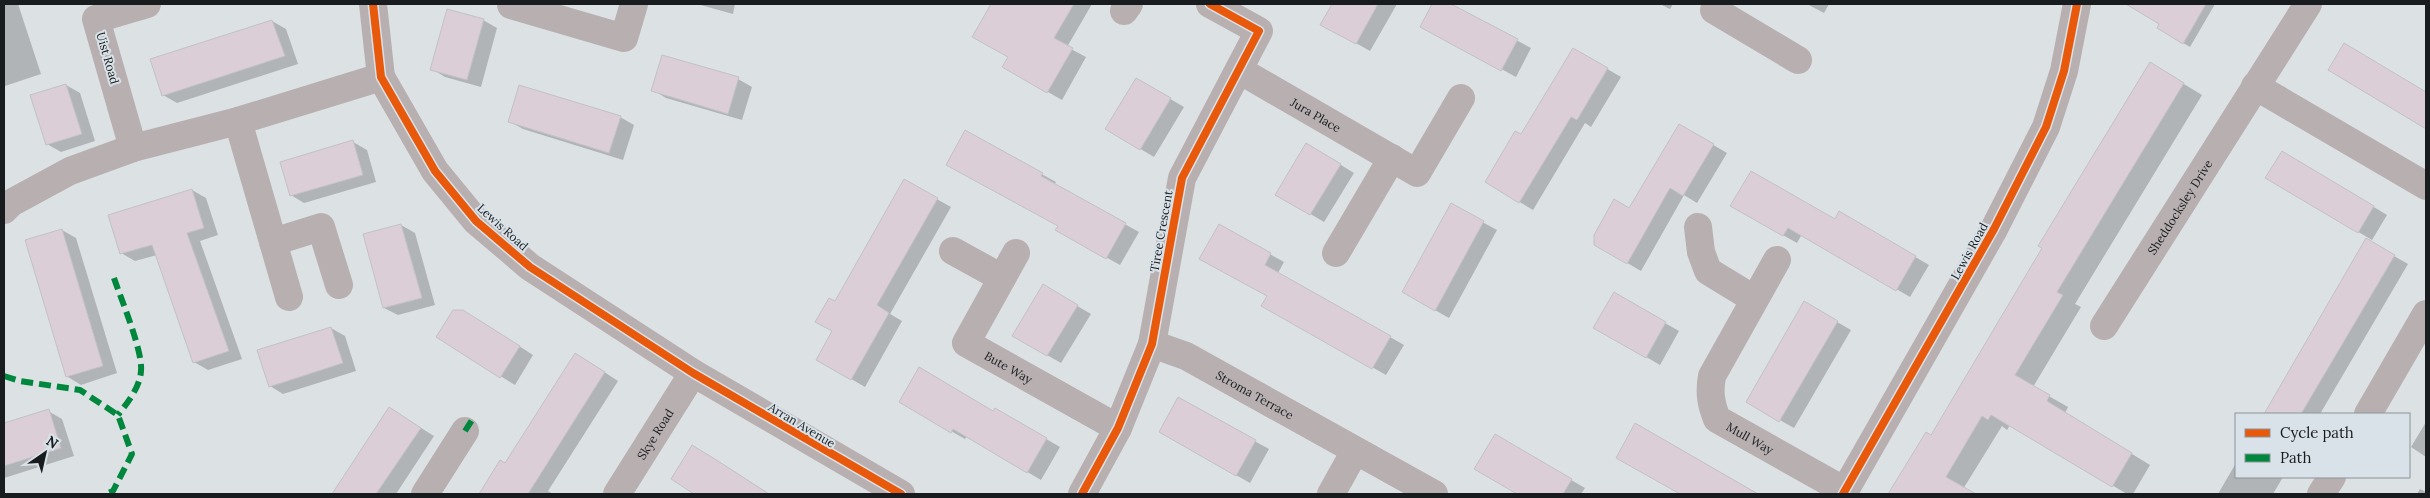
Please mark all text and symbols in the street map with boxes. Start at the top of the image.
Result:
street label: Uist Road [93,30,123,86]
street label: Jura Place [1287,94,1344,135]
street label: Sheddocksley Drive [2144,156,2215,257]
street label: Tiree Crescent [1146,189,1176,273]
street label: Lewis Road [475,200,531,254]
street label: Lewis Road [1947,220,1991,282]
street label: Bute Way [982,348,1036,387]
street label: Stroma Terrace [1213,367,1297,422]
street label: Arran Avenue [765,399,839,451]
street label: Skye Road [633,406,676,462]
legend [2235,413,2410,478]
street label: Mull Way [1724,418,1777,457]
text: Cycle path [2280,423,2354,442]
north arrow [20,428,70,478]
text: N [43,432,62,453]
text: Path [2280,448,2311,467]

